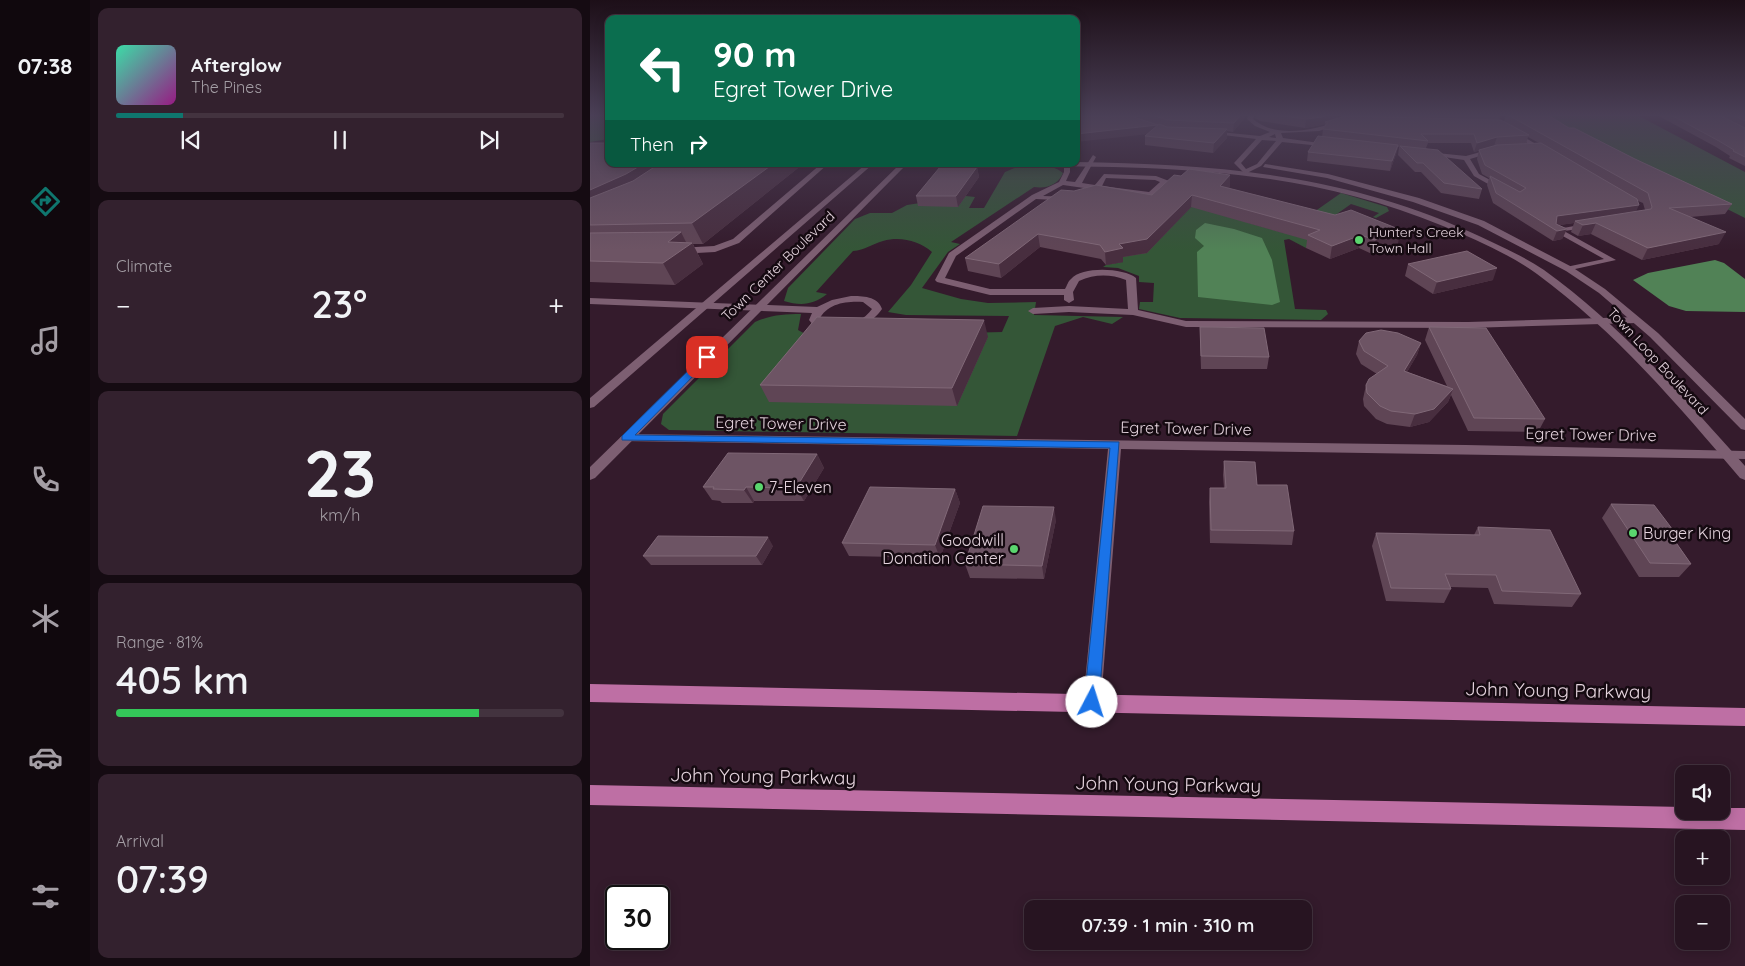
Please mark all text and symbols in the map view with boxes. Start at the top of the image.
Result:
text: 90 m [713,32,796,76]
icon: left [630,35,695,100]
text: 07:38 [18,52,72,80]
text: Afterglow [191,53,282,77]
text: Egret Tower Drive [713,75,893,103]
text: The Pines [191,77,262,97]
icon: previous [177,126,205,154]
icon: pause [326,126,354,154]
icon: next [475,126,503,154]
icon: right [684,130,712,158]
text: Then [630,132,674,156]
icon: directions [28,184,63,219]
street label: Town Center Boulevard [718,207,838,325]
place label: Hunter's Creek Town Hall [1369,223,1464,257]
marker: Hunter's Creek Town Hall [1353,234,1365,246]
text: Climate [116,256,172,276]
text: 23° [311,280,367,328]
text: − [116,288,131,323]
text: + [548,288,564,323]
street label: Town Loop Boulevard [1604,304,1712,418]
icon: music [28,323,63,358]
pin [686,336,728,378]
icon: arrive [693,343,721,371]
street label: Egret Tower Drive [715,412,847,434]
street label: Egret Tower Drive [1120,417,1252,439]
street label: Egret Tower Drive [1525,423,1657,445]
text: 23 [304,432,376,513]
icon: phone [28,462,63,497]
place label: 7-Eleven [769,477,832,497]
marker: 7-Eleven [753,481,765,493]
text: km/h [320,505,360,525]
place label: Burger King [1643,523,1731,543]
marker: Burger King [1627,527,1639,539]
place label: Goodwill Donation Center [882,530,1004,568]
marker: Goodwill Donation Center [1008,543,1020,555]
icon: climate [28,601,63,636]
text: Range · 81% [116,632,203,652]
text: 405 km [116,656,249,704]
position arrow [1065,675,1117,727]
street label: John Young Parkway [1465,676,1651,704]
icon: car [28,740,63,775]
street label: John Young Parkway [670,762,856,790]
map controls [1675,765,1730,950]
button: sound [1675,765,1730,820]
street label: John Young Parkway [1075,770,1261,798]
button: + [1675,830,1730,885]
text: Arrival [116,831,164,851]
text: 07:39 [116,855,209,903]
icon: filters [28,879,63,914]
speed limit sign: 30 [605,885,670,950]
button: − [1675,895,1730,950]
text: 07:39 · 1 min · 310 m [1082,913,1254,937]

